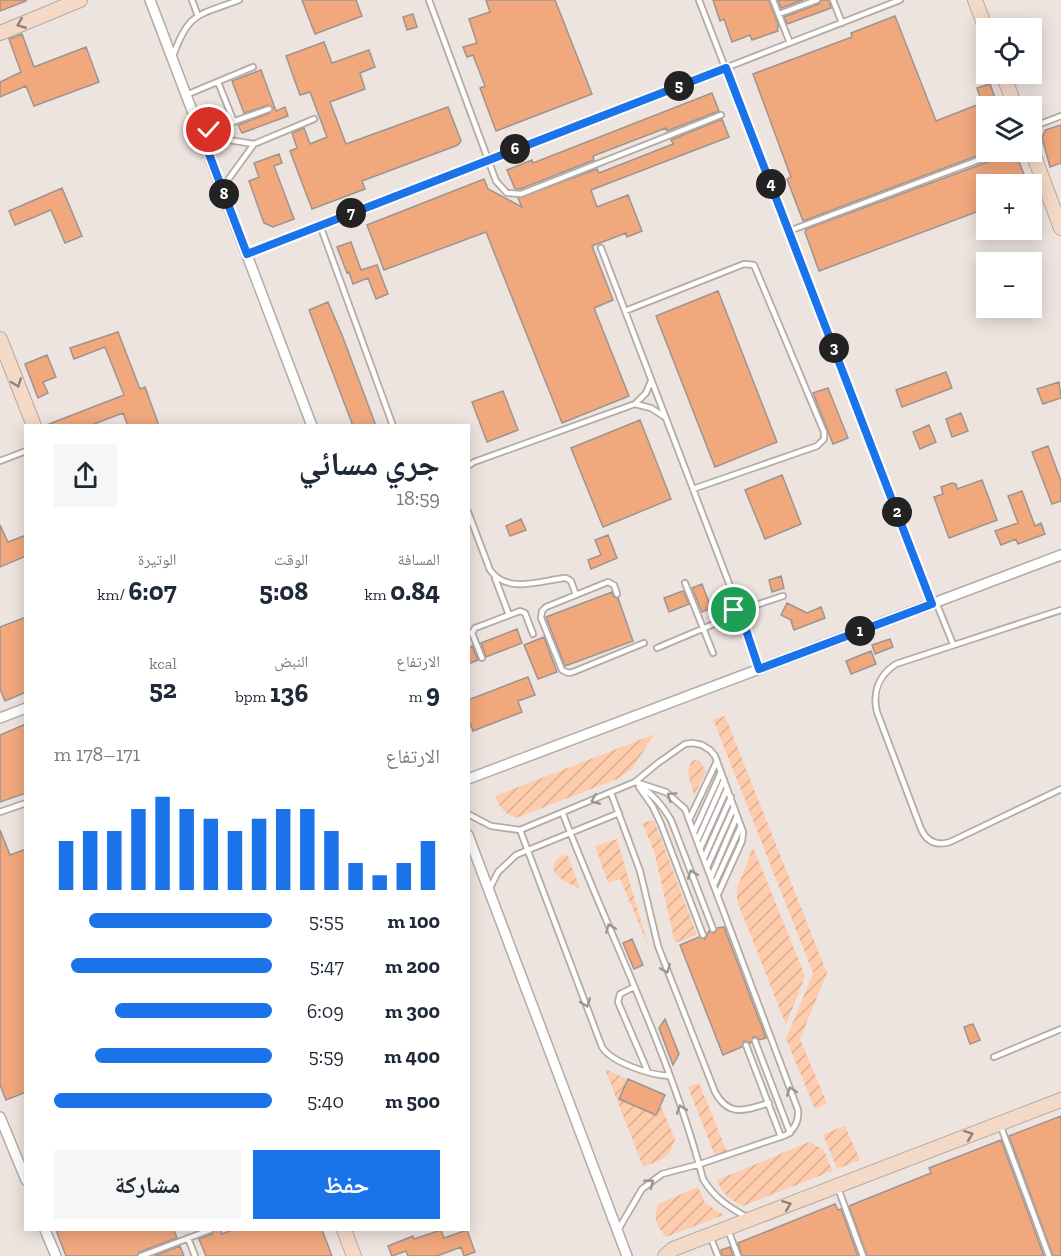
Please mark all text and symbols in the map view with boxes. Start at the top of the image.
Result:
one-way arrow [16,17,27,29]
map controls [976,18,1042,318]
button: locate [976,18,1042,84]
pin: 5 [664,71,694,101]
text: 5 [675,76,683,95]
button: layers [976,96,1042,162]
pin [183,104,234,155]
icon: check [192,113,225,146]
pin: 6 [500,134,530,164]
text: 6 [511,139,519,158]
pin: 4 [756,169,786,199]
text: 4 [766,174,776,193]
button: + [976,174,1042,240]
pin: 8 [209,179,239,209]
text: 8 [220,184,228,203]
pin: 7 [336,198,366,228]
text: 7 [347,203,355,222]
button: − [976,252,1042,318]
pin: 3 [819,333,849,363]
text: 3 [830,338,838,357]
one-way arrow [10,376,22,387]
button: share [54,444,117,507]
text: جري مسائي [298,444,440,483]
text: 18:59 [396,486,440,510]
pin: 2 [882,497,912,527]
text: 2 [893,502,901,521]
text: الوتيرة [138,550,177,569]
text: الوقت [274,550,308,569]
text: المسافة [398,550,440,569]
text: 6:07 [128,575,177,607]
text: 5:08 [259,575,308,607]
text: 0.84 [390,575,440,607]
pin [708,584,759,635]
text: /km [97,585,128,604]
text: km [364,585,390,604]
icon: arrive [717,593,750,626]
pin: 1 [845,616,875,646]
text: 1 [857,621,863,640]
text: النبض [274,652,308,671]
text: الارتفاع [396,652,440,671]
text: kcal [149,654,177,673]
text: 52 [149,673,177,705]
text: 136 [270,677,308,709]
text: 9 [426,677,440,709]
text: bpm [235,687,270,706]
text: m [409,687,426,706]
text: 171–178 m [54,742,140,766]
text: الارتفاع [385,744,440,768]
one-way arrow [666,792,677,803]
one-way arrow [590,793,601,805]
one-way arrow [687,869,699,880]
text: 5:55 [309,909,344,933]
text: 100 m [388,909,440,933]
one-way arrow [605,923,617,934]
text: 5:47 [309,954,344,978]
text: 200 m [385,954,440,978]
one-way arrow [659,962,671,973]
one-way arrow [578,997,591,1007]
text: 6:09 [307,999,344,1023]
text: 300 m [385,999,440,1023]
text: 5:59 [308,1044,344,1068]
text: 400 m [384,1044,440,1068]
one-way arrow [786,1086,798,1097]
text: 5:40 [307,1089,344,1113]
text: 500 m [385,1089,440,1113]
one-way arrow [675,1104,688,1115]
one-way arrow [962,1130,973,1142]
button: مشاركة [54,1150,241,1219]
button: حفظ [253,1150,440,1219]
one-way arrow [643,1180,654,1191]
one-way arrow [780,1200,791,1212]

